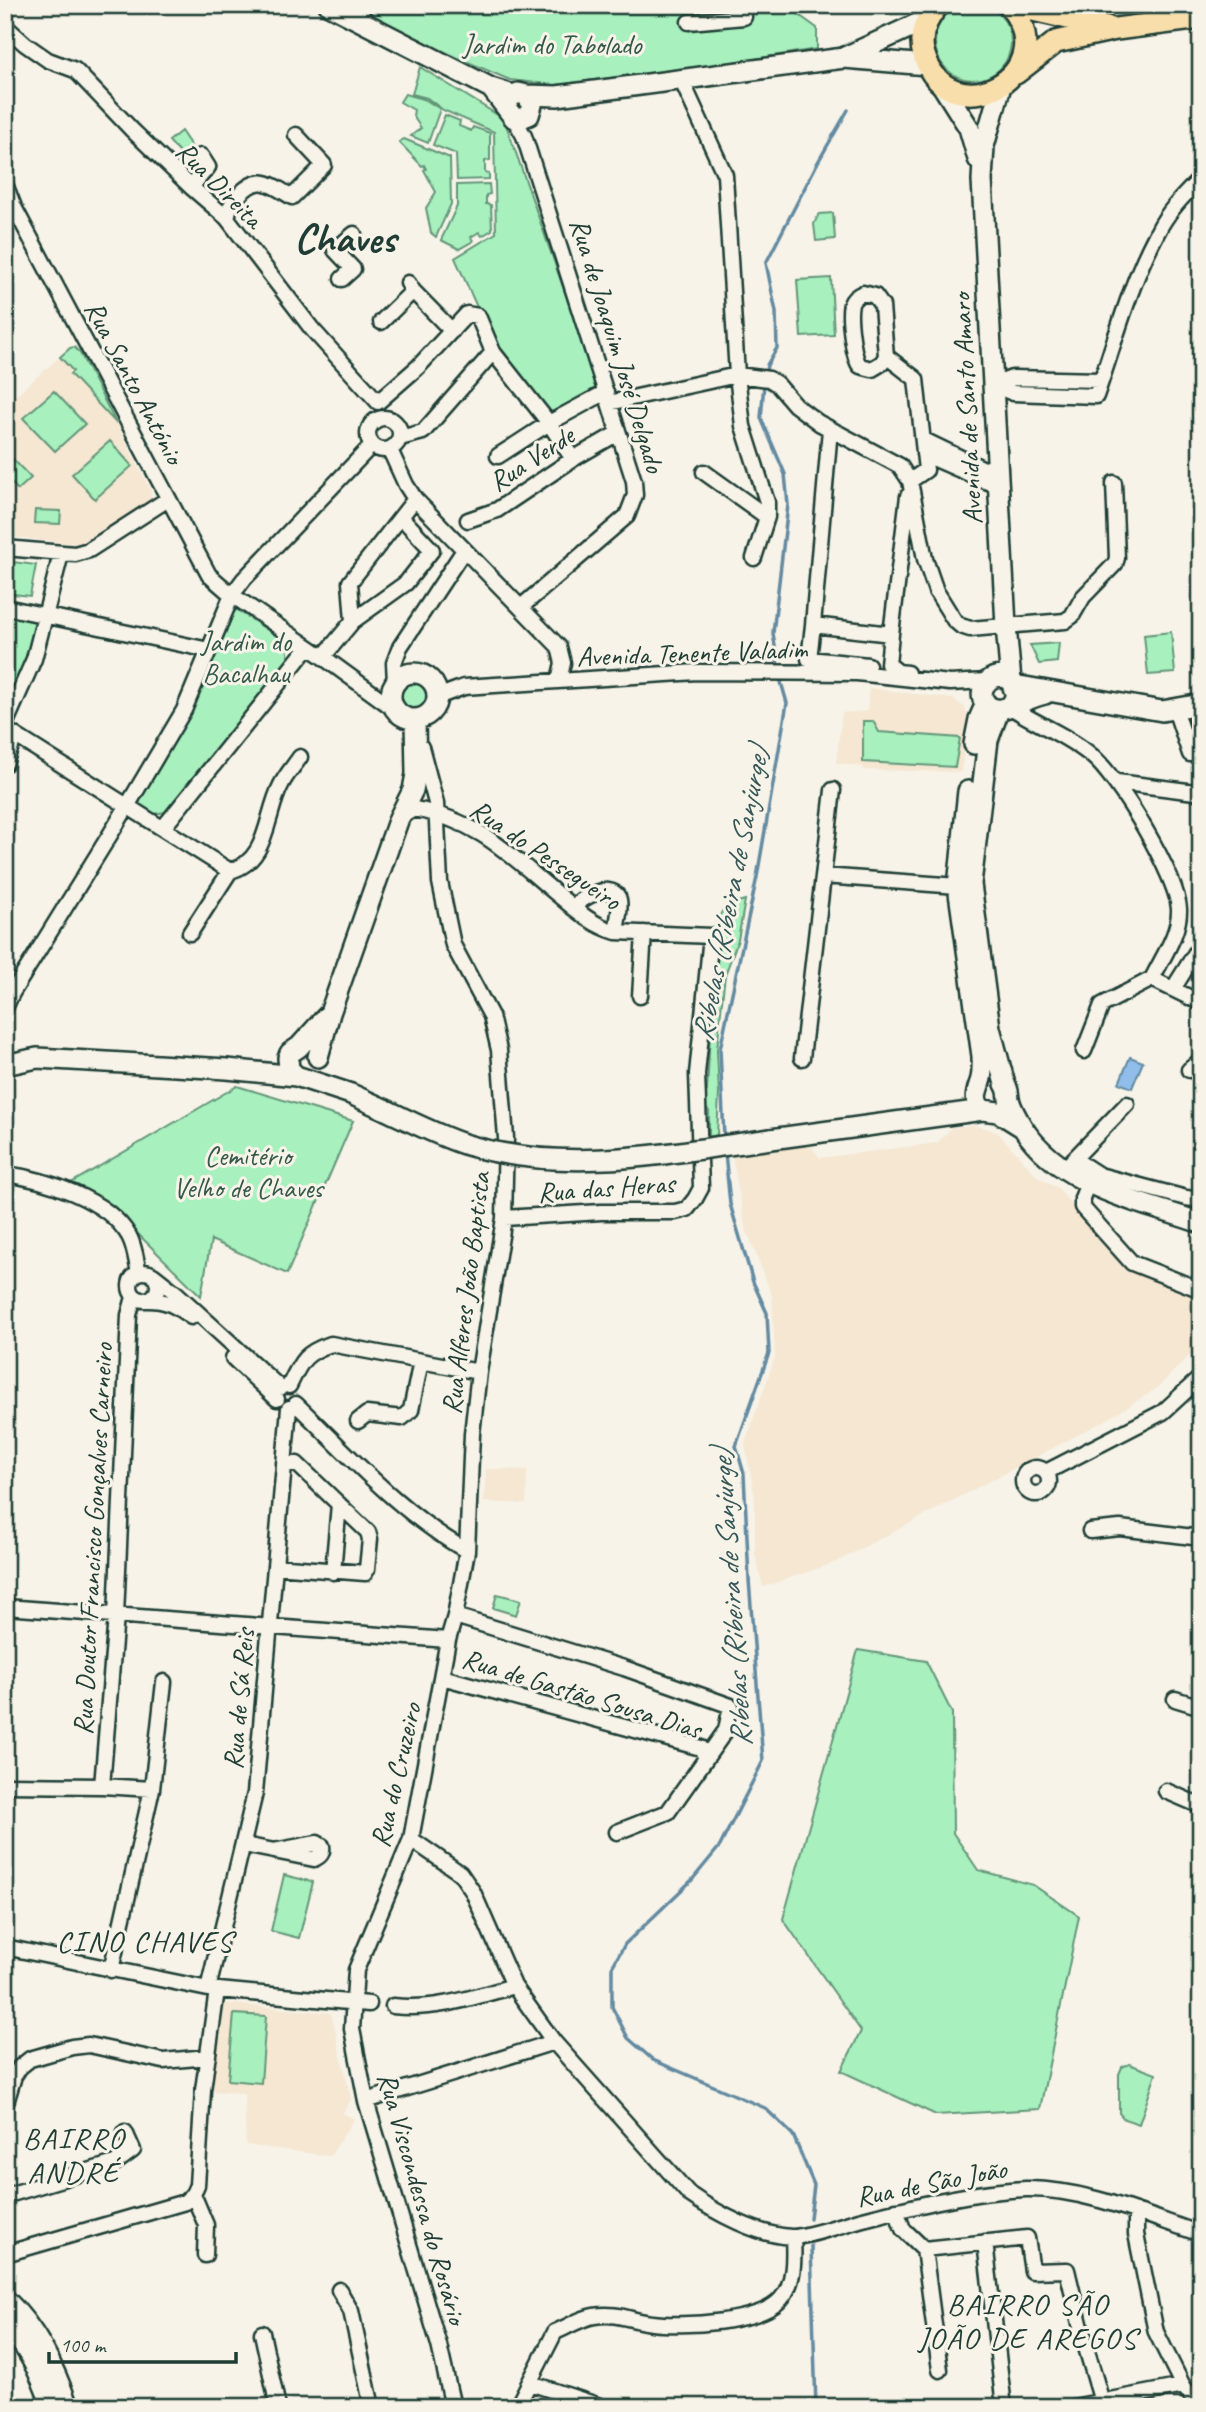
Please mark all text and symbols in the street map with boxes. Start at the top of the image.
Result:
park label: Jardim do Tabolado [461,27,643,62]
street label: Rua Direita [169,133,272,237]
district label: Chaves [294,212,400,265]
street label: Rua de Joaquim José Delgado [562,214,673,478]
street label: Avenida de Santo Amaro [943,289,990,526]
street label: Rua Santo António [77,295,194,473]
street label: Rua Verde [482,417,582,499]
park label: Jardim do Bacalhau [199,624,293,691]
street label: Avenida Tenente Valadim [576,631,809,674]
water label: Ribelas (Ribeira de Sanjurge) [683,738,778,1044]
street label: Rua do Pessegueiro [464,791,630,919]
park label: Cemitério Velho de Chaves [173,1138,325,1205]
street label: Rua das Heras [536,1165,678,1210]
street label: Rua Alferes João Baptista [433,1168,498,1416]
street label: Rua Doutor Francisco Gonçalves Carneiro [65,1340,120,1736]
water label: Ribelas (Ribeira de Sanjurge) [701,1442,760,1748]
street label: Rua de Sá Reis [215,1625,262,1771]
street label: Rua de Gastão Sousa Dias [458,1641,708,1747]
street label: Rua do Cruzeiro [362,1698,430,1851]
district label: CINO CHAVES [56,1922,237,1960]
street label: Rua Viscondessa do Rosário [370,2068,476,2331]
district label: BAIRRO ANDRÉ [23,2119,126,2191]
street label: Rua de São João [853,2150,1011,2214]
district label: BAIRRO SÃO JOÃO DE AREGOS [916,2285,1141,2357]
scale bar [49,2321,236,2365]
text: 100 m [60,2332,107,2358]

